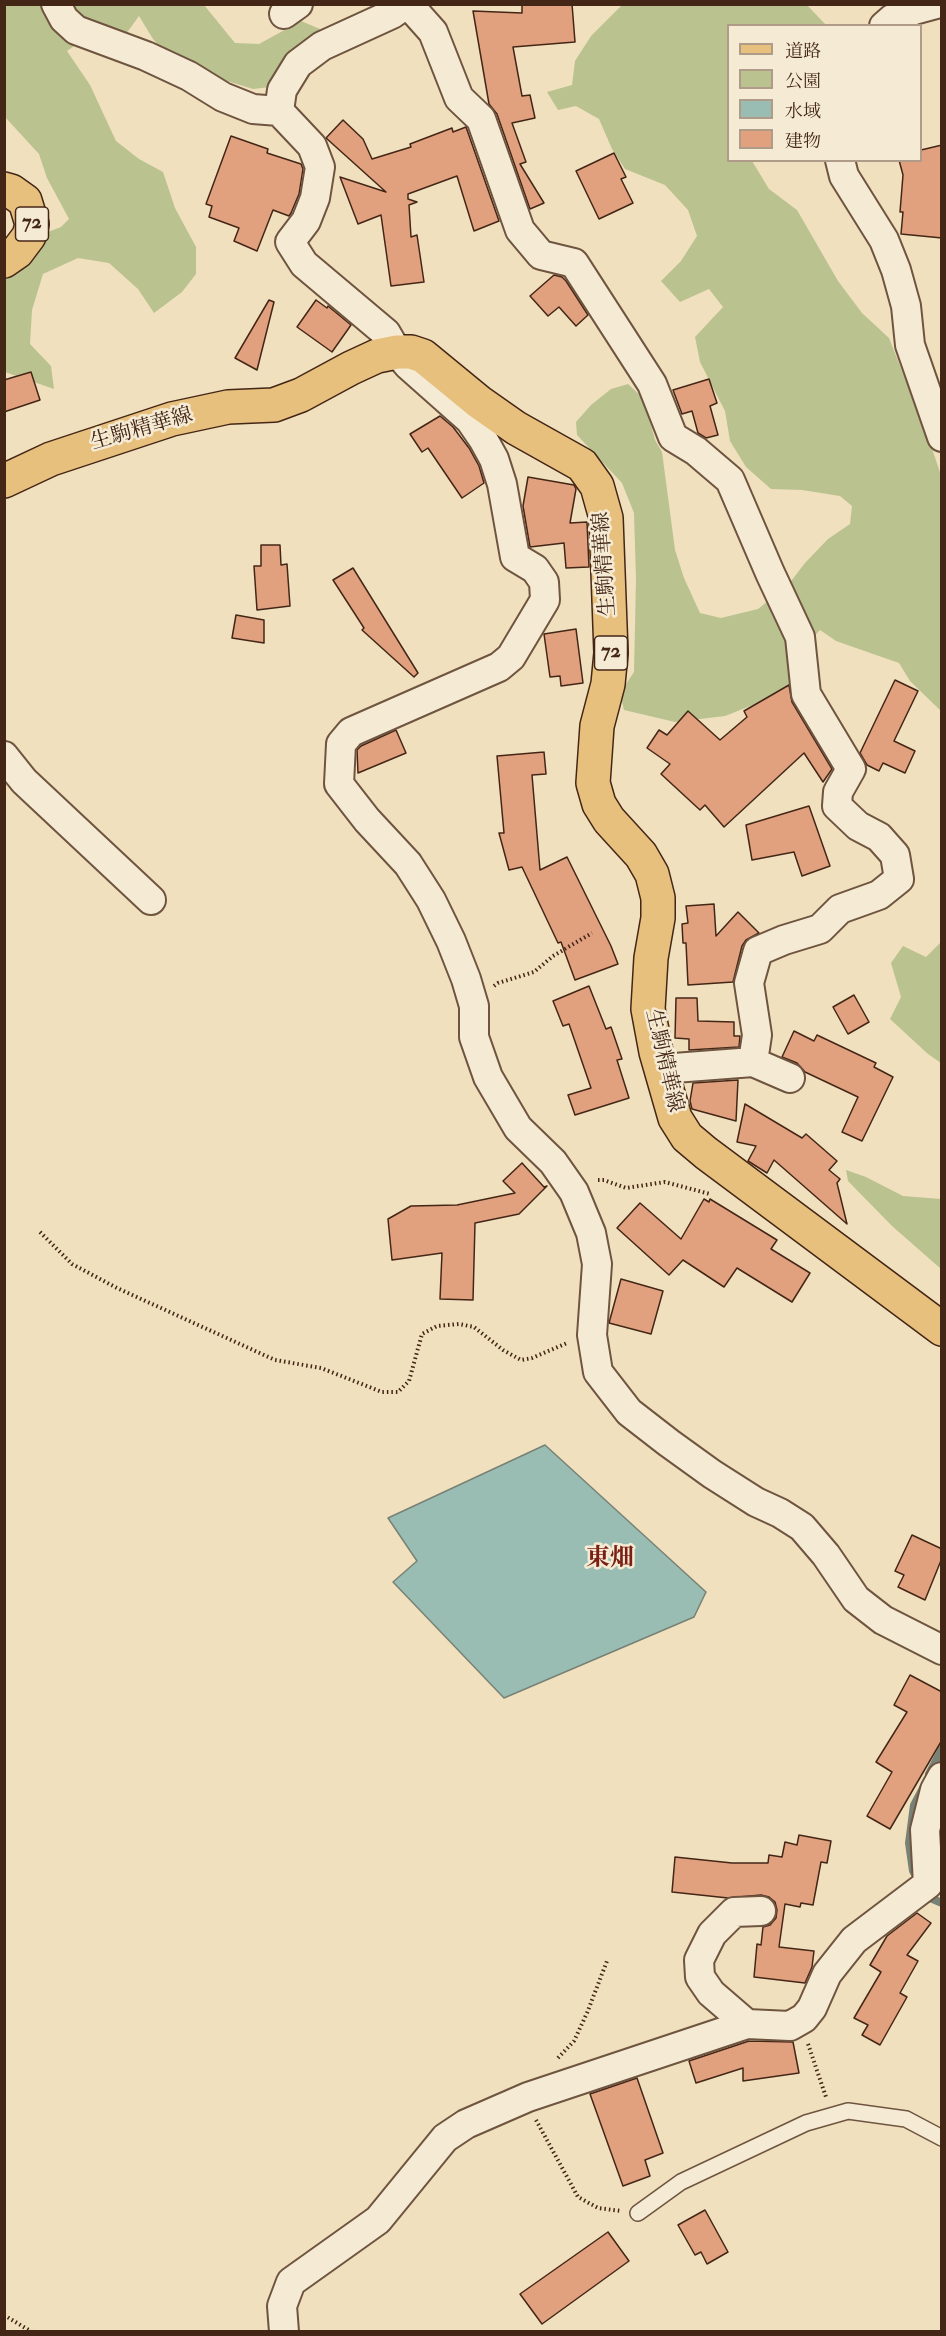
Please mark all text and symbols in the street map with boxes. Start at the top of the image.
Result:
legend [727,24,922,162]
text: 道路 [785,40,821,63]
text: 公園 [785,70,821,93]
text: 水域 [785,100,821,123]
text: 建物 [785,130,821,153]
road number: 72 [15,207,48,241]
street label: 生駒精華線 [88,403,196,457]
street label: 生駒精華線 [590,511,622,617]
road number: 72 [594,636,628,670]
street label: 生駒精華線 [639,1007,687,1115]
district label: 東畑 [586,1546,634,1574]

